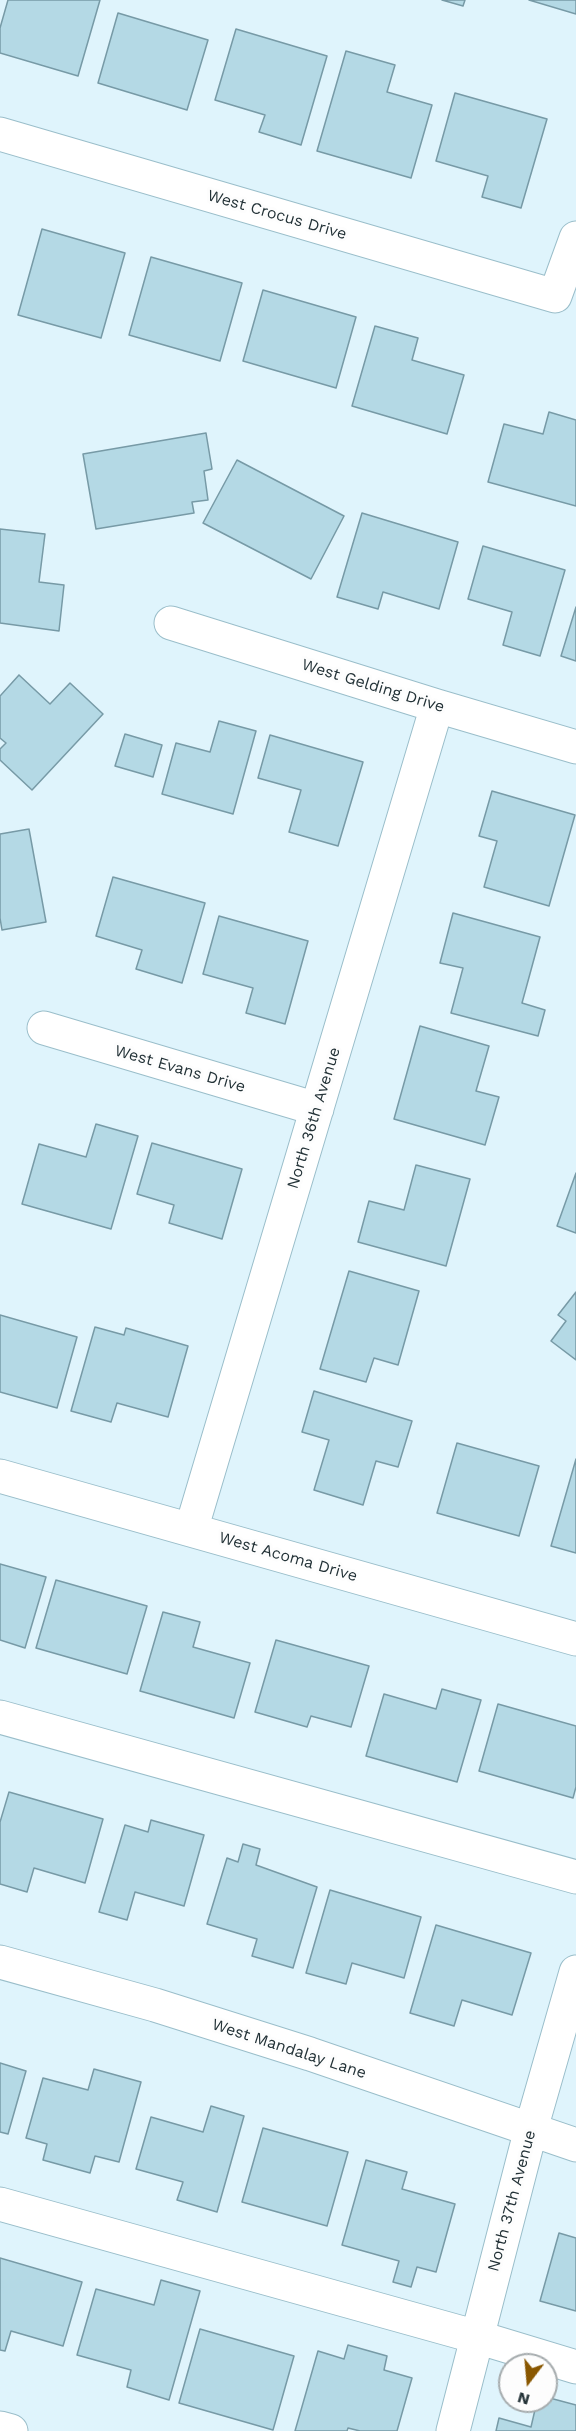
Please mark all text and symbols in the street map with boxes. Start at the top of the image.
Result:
street label: West Crocus Drive [205,186,349,244]
street label: West Gelding Drive [299,655,447,717]
street label: West Evans Drive [112,1041,248,1097]
street label: North 36th Avenue [283,1045,345,1191]
street label: West Acoma Drive [217,1528,359,1586]
street label: West Mandalay Lane [209,2015,369,2083]
street label: North 37th Avenue [484,2128,540,2274]
north arrow [498,2353,558,2413]
text: N [515,2388,532,2410]

